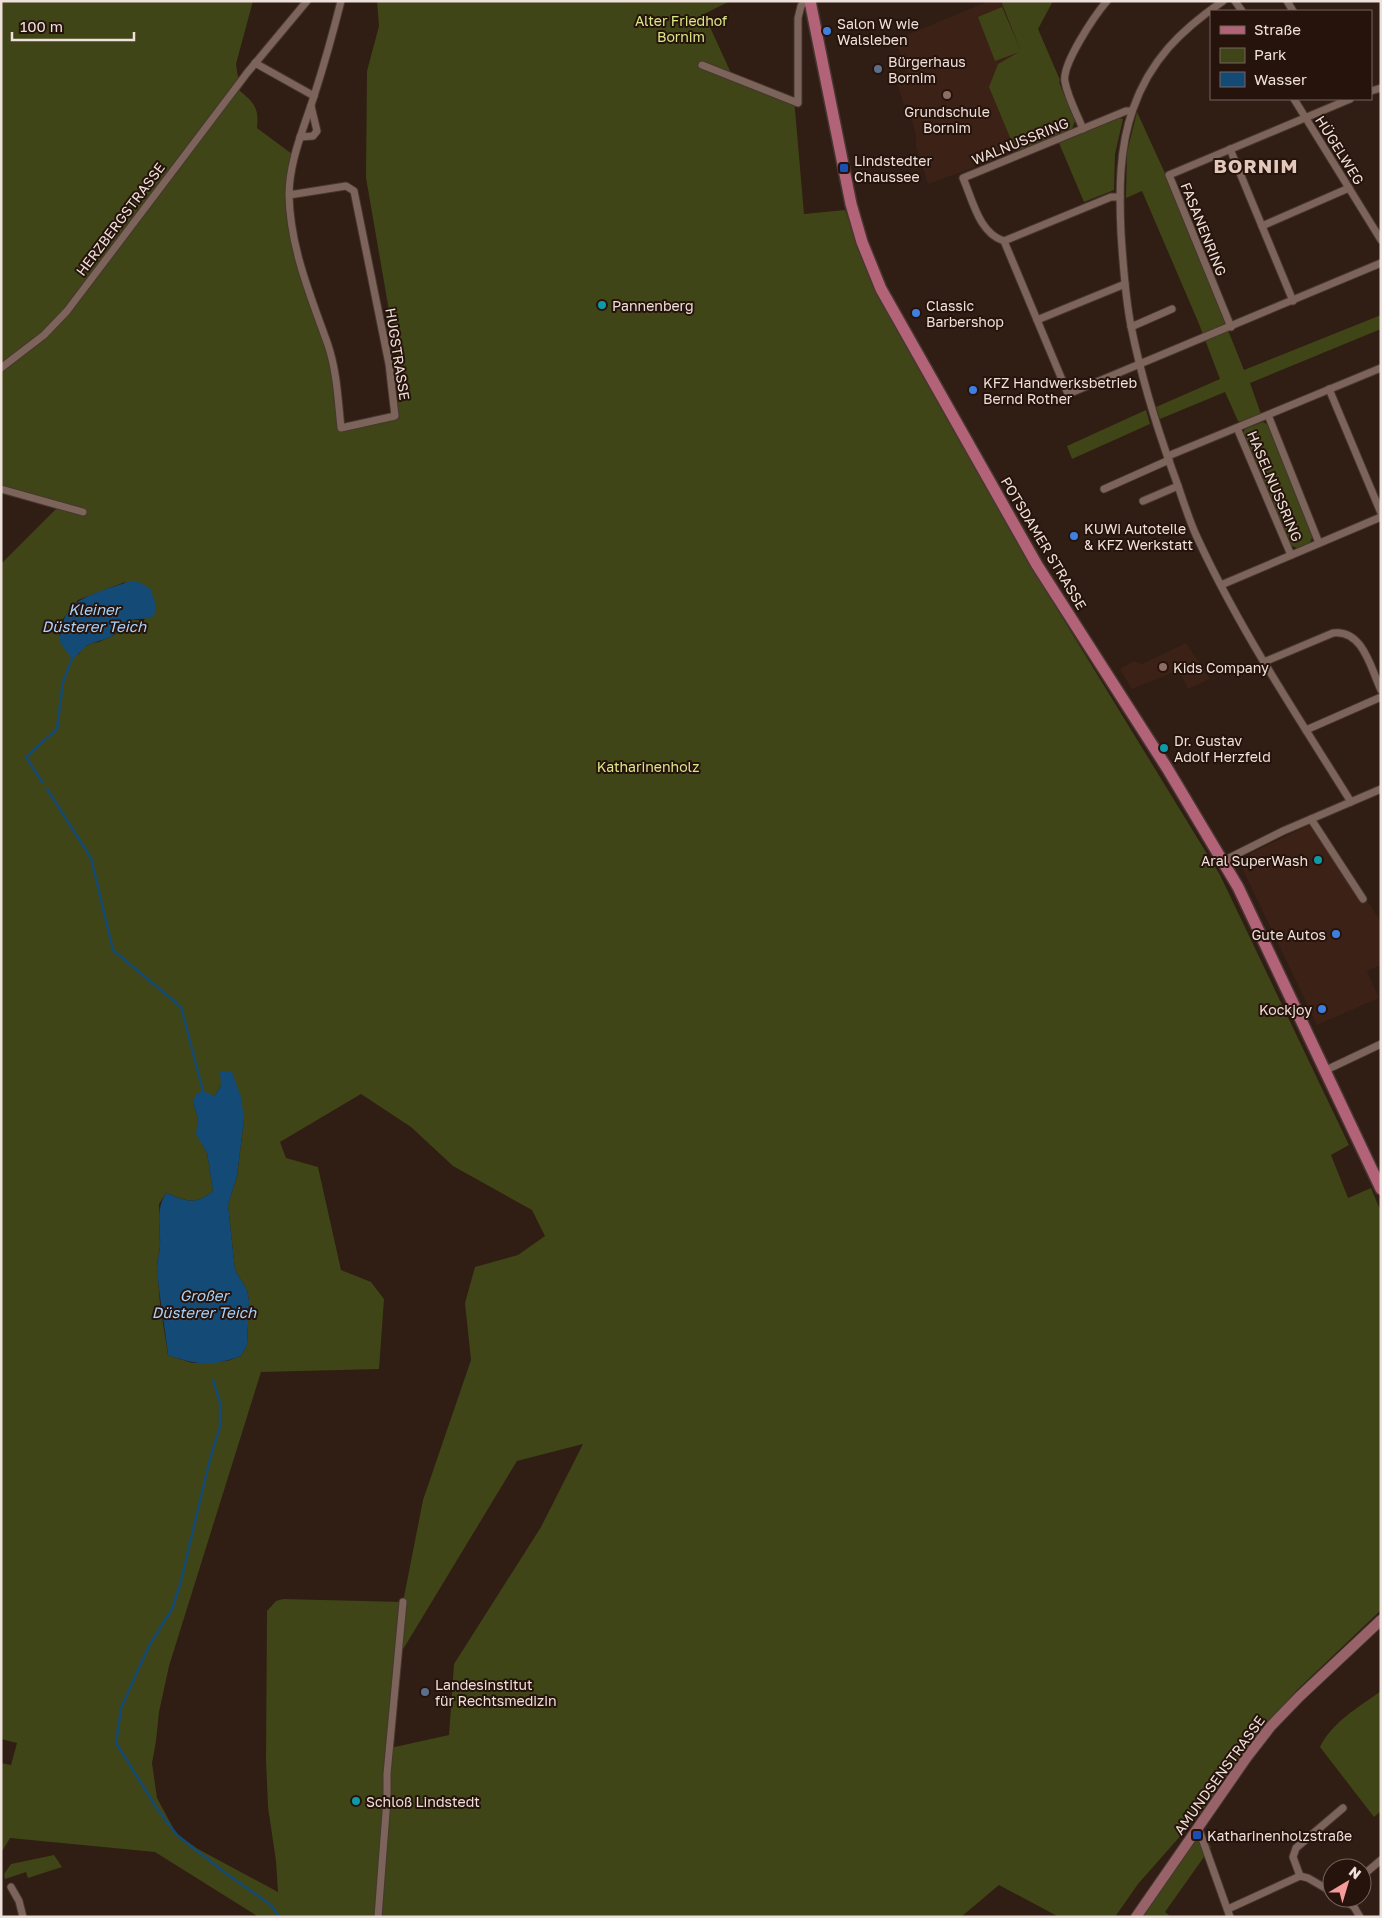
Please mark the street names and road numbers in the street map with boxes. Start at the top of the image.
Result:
street label: HÜGELWEG [1312,112,1368,188]
street label: WALNUSSRING [969,114,1071,168]
street label: HERZBERGSTRASSE [72,159,168,279]
street label: FASANENRING [1178,180,1231,278]
street label: HUGSTRASSE [382,307,414,401]
street label: HASELNUSSRING [1244,428,1306,544]
street label: POTSDAMER STRASSE [998,473,1090,613]
street label: AMUNDSENSTRASSE [1170,1712,1268,1838]

